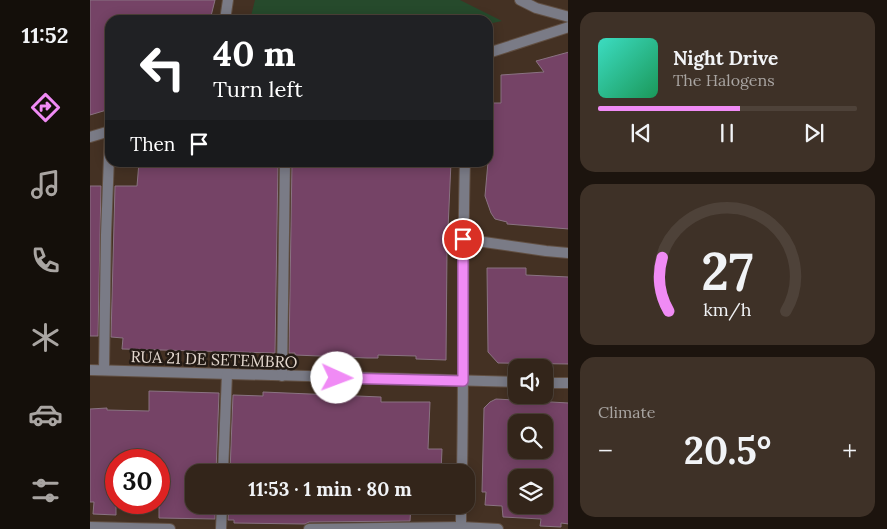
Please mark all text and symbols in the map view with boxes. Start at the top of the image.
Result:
text: 11:52 [22,21,68,49]
text: 40 m [213,31,296,76]
icon: left [130,35,195,100]
text: Night Drive [673,46,778,70]
text: The Halogens [673,70,775,90]
text: Turn left [213,75,303,103]
icon: directions [28,90,63,125]
icon: previous [627,119,655,147]
icon: pause [713,119,741,147]
icon: next [800,119,828,147]
icon: arrive [185,130,213,158]
text: Then [130,132,175,156]
icon: music [28,167,63,202]
pin [442,218,484,260]
icon: arrive [449,225,477,253]
text: 27 [701,238,754,304]
icon: phone [28,243,63,278]
text: km/h [703,298,752,321]
icon: climate [28,320,63,355]
street label: RUA 21 DE SETEMBRO [130,346,298,372]
position arrow [310,351,362,403]
map controls [508,359,553,514]
button: sound [508,359,553,404]
icon: car [28,397,63,432]
text: Climate [598,402,655,422]
button: search [508,414,553,459]
text: 20.5° [684,426,771,474]
text: − [598,433,613,469]
text: + [842,433,857,469]
speed limit sign: 30 [105,449,170,514]
button: layers [508,469,553,514]
icon: filters [28,473,63,508]
text: 11:53 · 1 min · 80 m [248,477,412,501]

